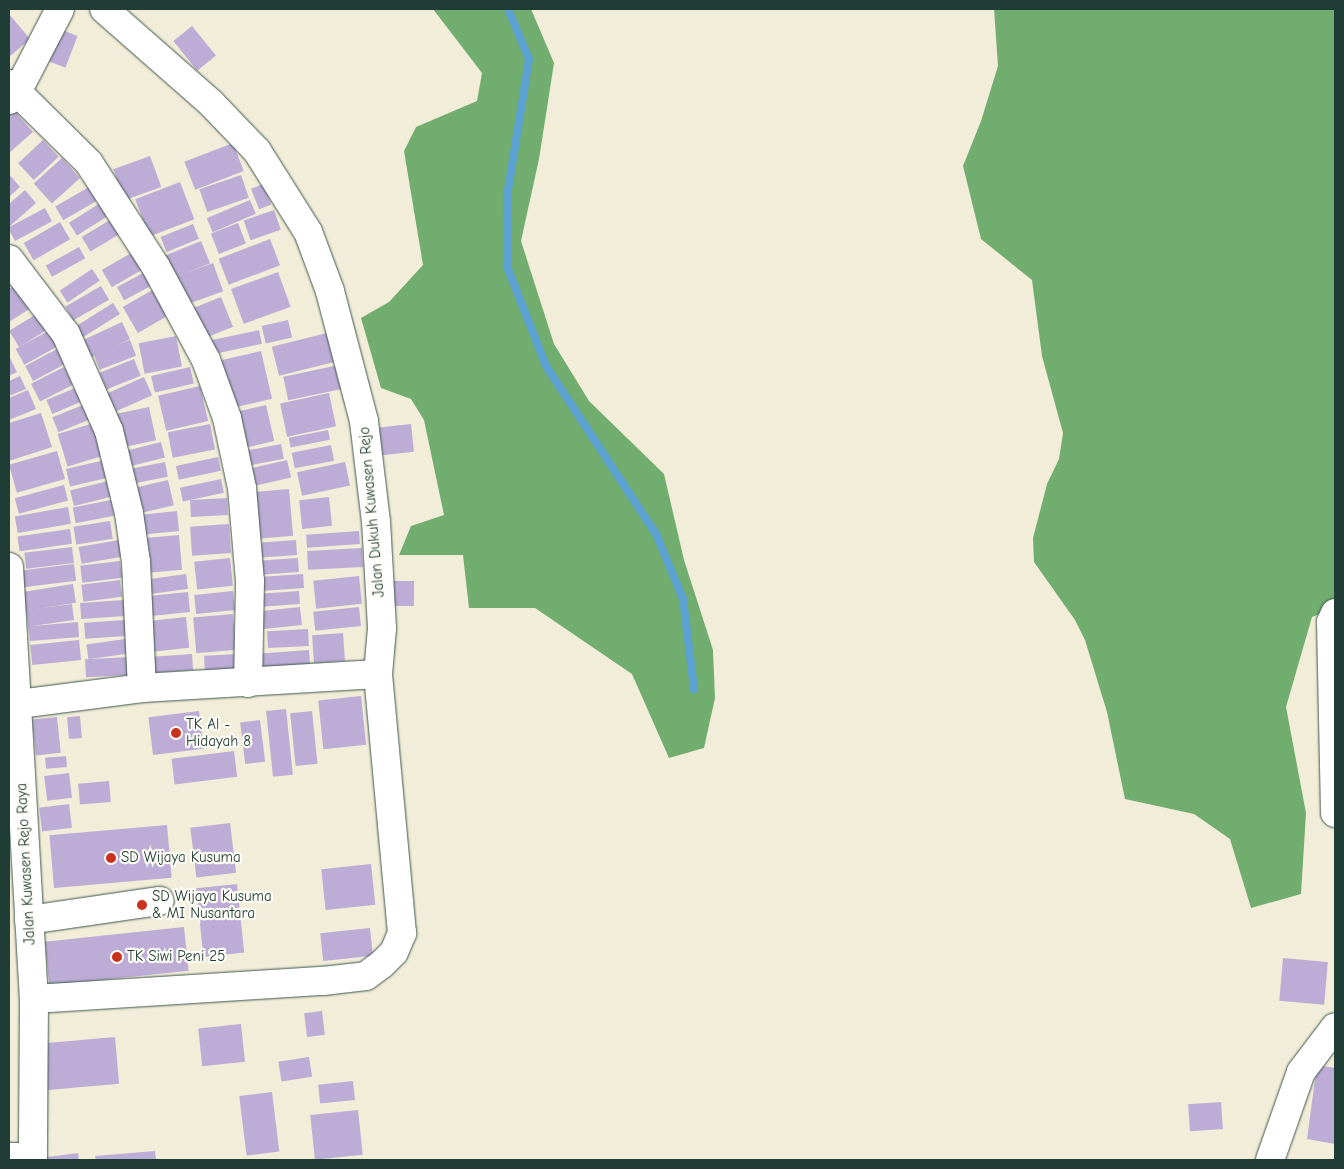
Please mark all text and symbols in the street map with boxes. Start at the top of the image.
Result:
street label: Jalan Dukuh Kuwasen Rejo [356,426,388,598]
place label: TK Al - Hidayah 8 [186,715,251,750]
marker: TK Al - Hidayah 8 [170,727,182,739]
street label: Jalan Kuwasen Rejo Raya [13,783,39,945]
place label: SD Wijaya Kusuma [121,849,241,867]
marker: SD Wijaya Kusuma [105,852,117,864]
place label: SD Wijaya Kusuma & MI Nusantara [152,887,272,922]
marker: SD Wijaya Kusuma & MI Nusantara [136,899,148,911]
place label: TK Siwi Peni 25 [127,948,225,966]
marker: TK Siwi Peni 25 [111,951,123,963]

